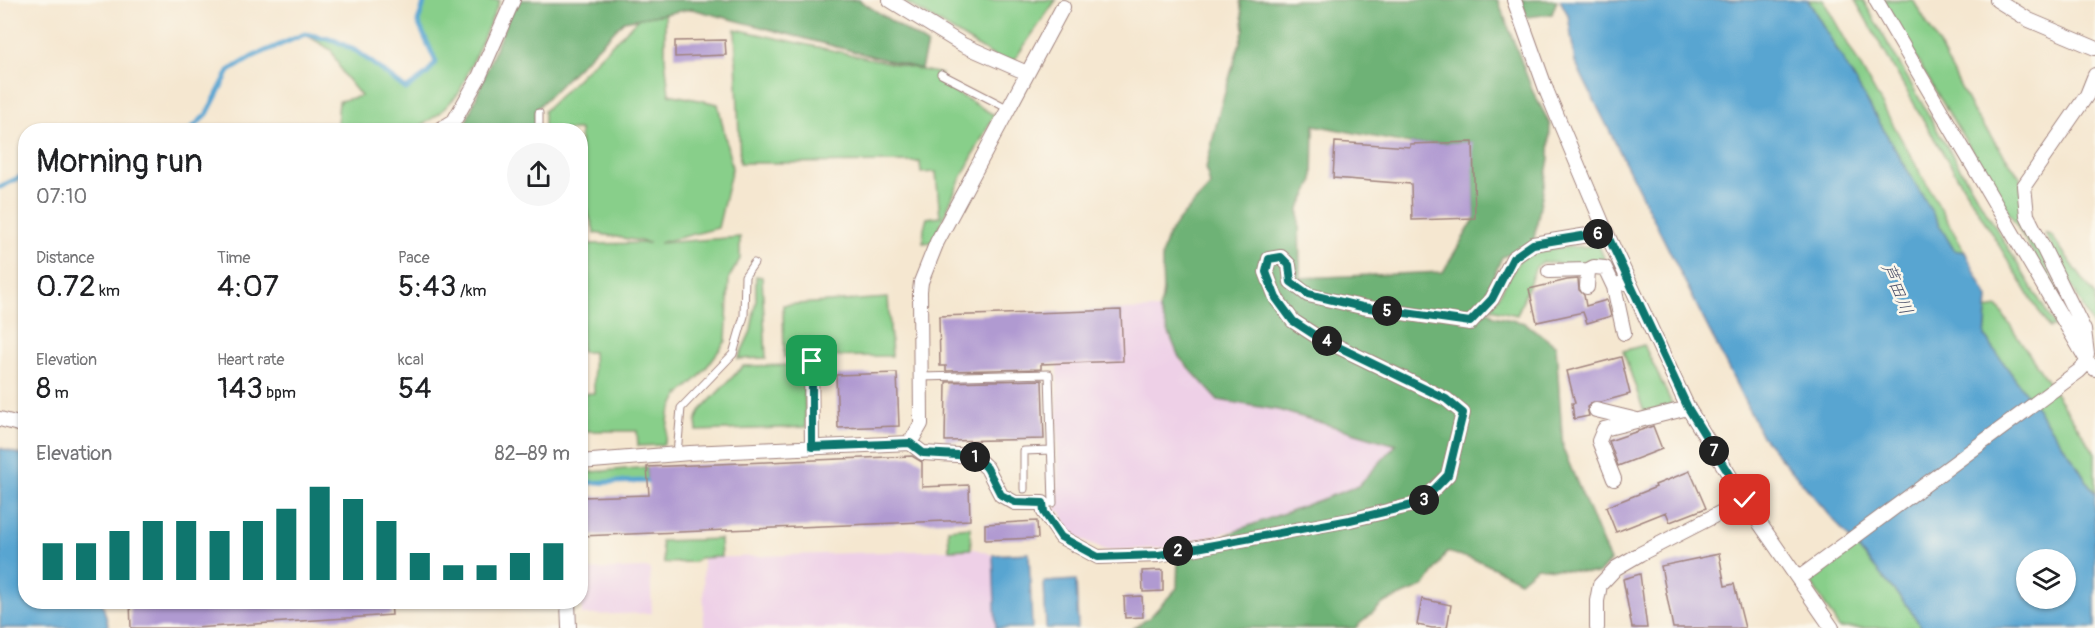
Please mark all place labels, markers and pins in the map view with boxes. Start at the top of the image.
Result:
pin: 6 [1583,219,1613,249]
pin: 5 [1372,296,1402,326]
pin: 4 [1312,326,1342,356]
pin [786,335,837,386]
pin: 7 [1699,436,1729,466]
pin: 1 [960,442,990,472]
pin [1719,474,1770,525]
pin: 3 [1409,485,1439,515]
pin: 2 [1163,536,1193,566]

